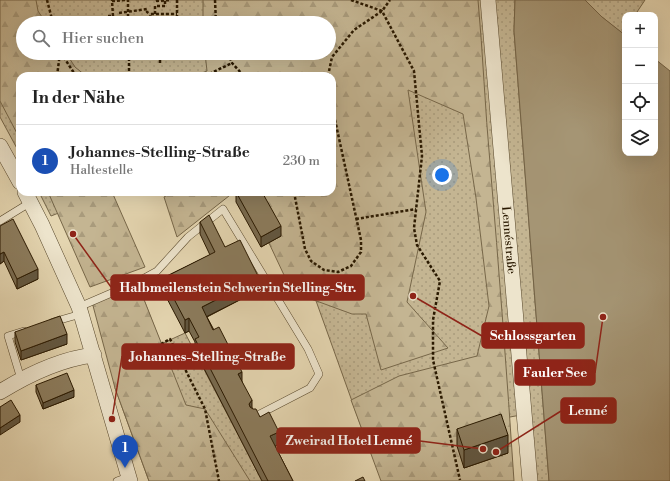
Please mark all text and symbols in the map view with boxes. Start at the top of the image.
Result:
map controls [622,12,658,156]
button: + [622,12,658,48]
search box [16,16,336,60]
icon: search [30,27,52,49]
text: Hier suchen [62,29,144,48]
button: − [622,48,658,84]
button: locate [622,84,658,120]
text: In der Nähe [32,87,125,109]
button: layers [622,120,658,156]
text: Johannes-Stelling-Straße [70,143,250,162]
text: 1 [42,153,48,169]
text: 230 m [283,153,320,169]
text: Haltestelle [70,162,133,178]
your location [432,165,452,185]
street label: Lennéstraße [499,206,519,275]
callout: Halbmeilenstein Schwerin Stelling-Str. [111,275,364,300]
text: Halbmeilenstein Schwerin Stelling-Str. [120,280,356,296]
callout: Schlossgarten [482,323,584,348]
text: Schlossgarten [490,328,576,344]
callout: Johannes-Stelling-Straße [122,344,294,369]
text: Johannes-Stelling-Straße [128,349,286,365]
callout: Fauler See [515,360,595,385]
text: Fauler See [523,365,587,381]
callout: Lenné [561,398,616,423]
text: Lenné [569,403,607,419]
callout: Zweirad Hotel Lenné [277,428,420,453]
text: Zweirad Hotel Lenné [286,433,412,449]
pin: 1 [112,435,138,468]

